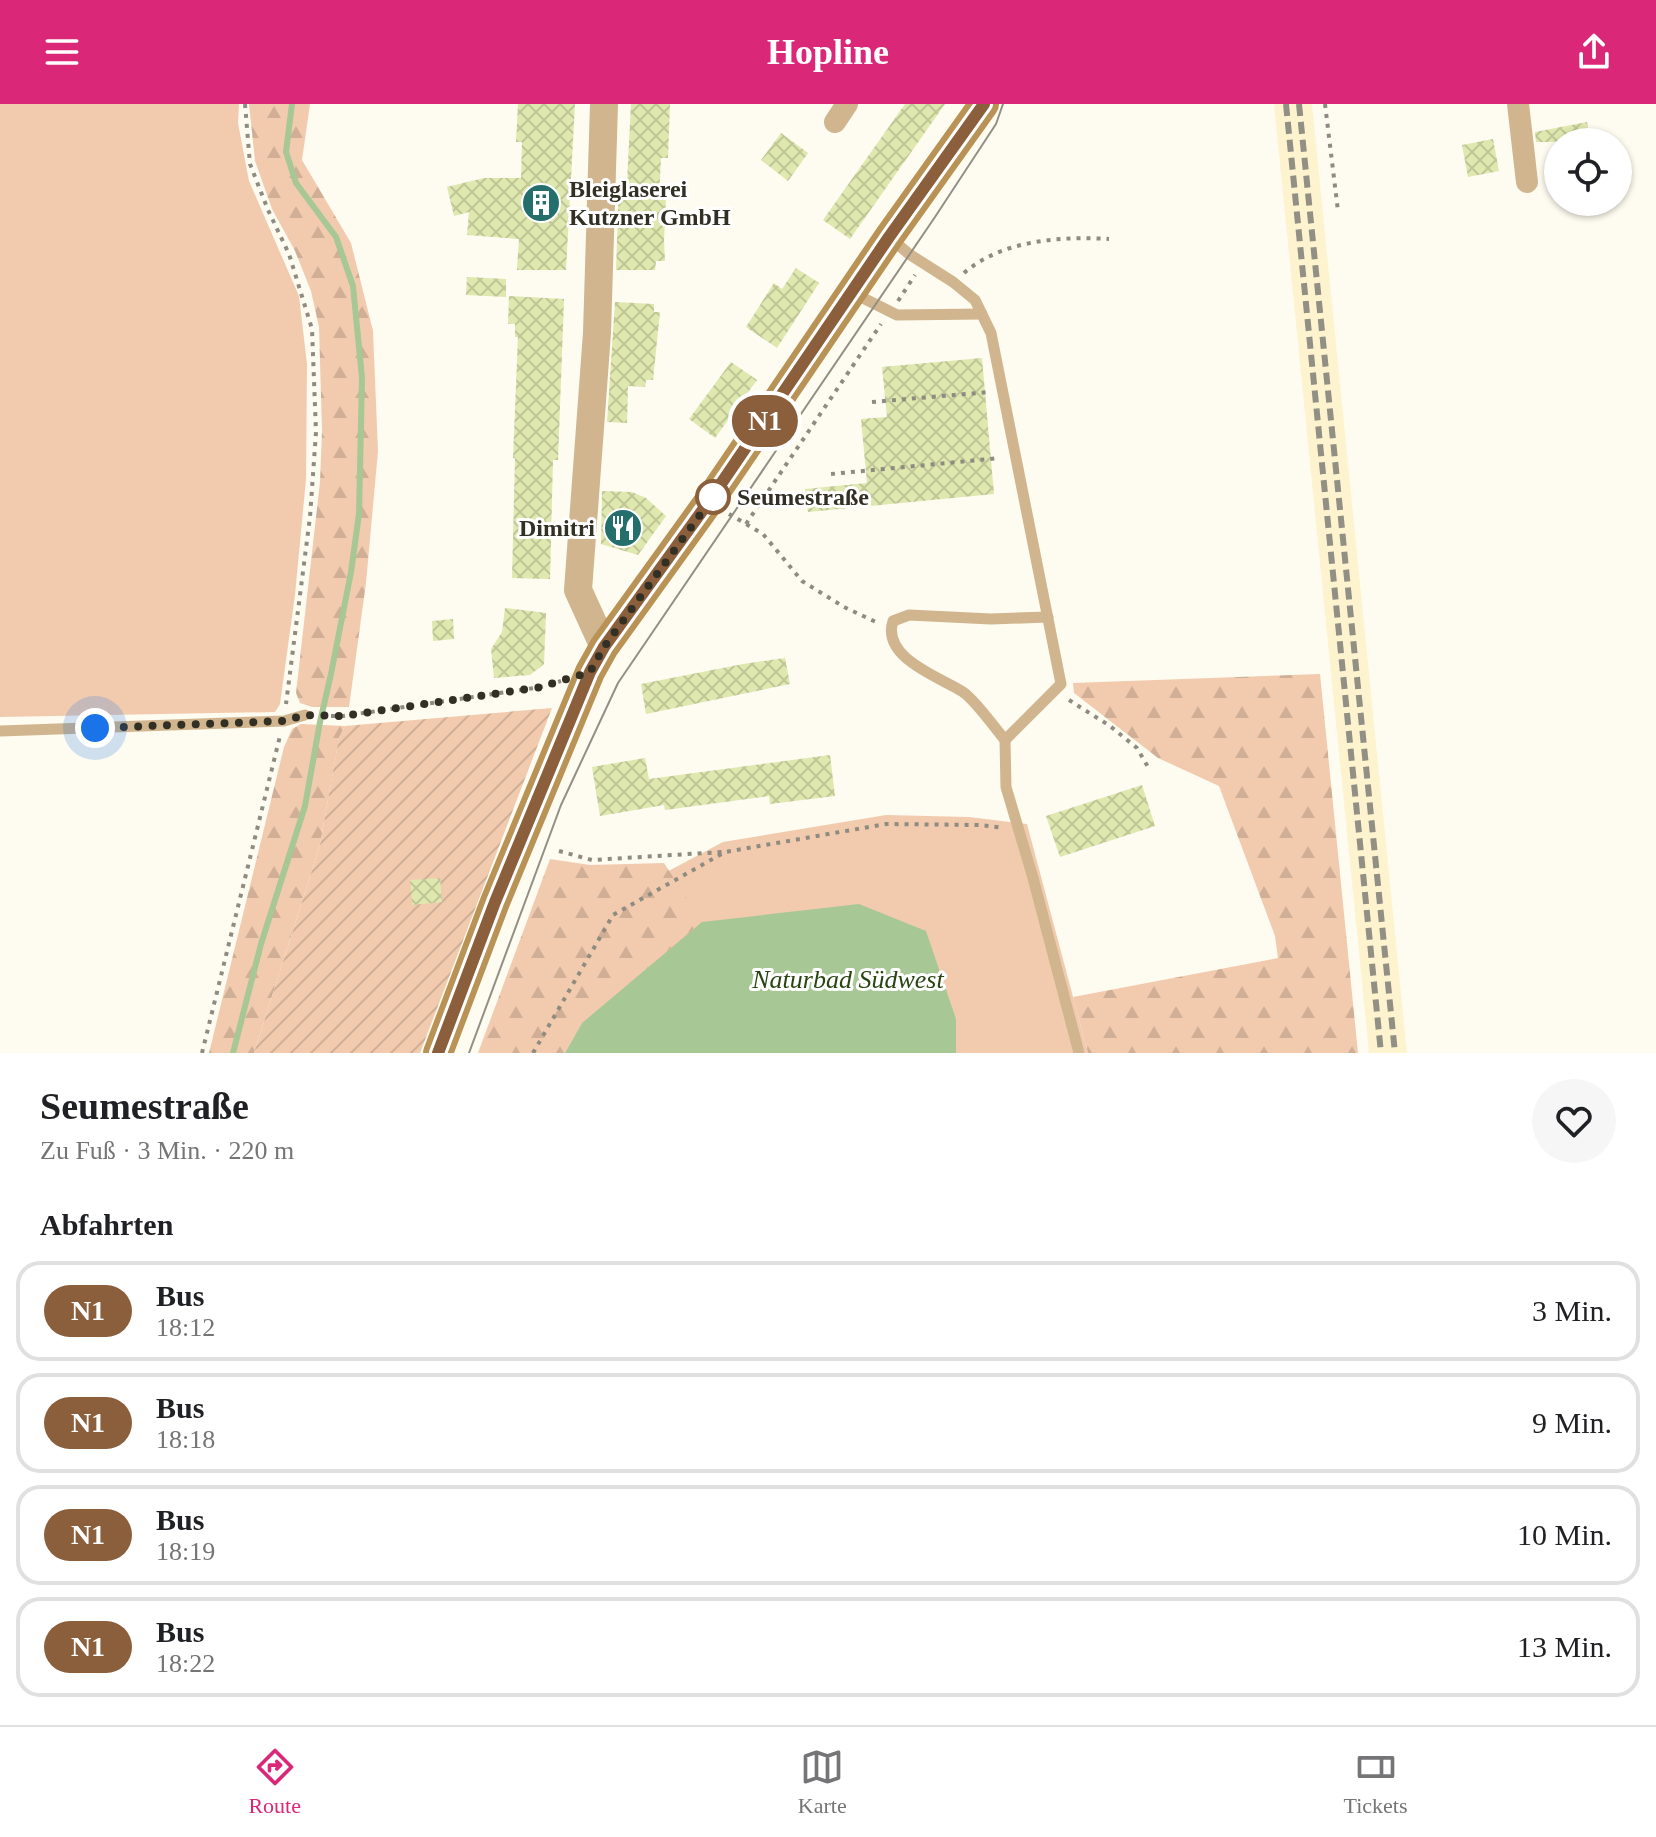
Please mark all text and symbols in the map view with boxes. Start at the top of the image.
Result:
icon: menu [40,30,84,74]
icon: share [1572,30,1616,74]
text: Hopline [767,32,889,72]
map controls [1544,128,1632,216]
button: locate [1544,128,1632,216]
place label: Bleiglaserei Kutzner GmbH [569,176,731,230]
building icon: Bleiglaserei Kutzner GmbH [520,182,562,224]
line badge: N1 [729,395,801,447]
text: N1 [748,405,782,436]
marker: Seumestraße [696,480,730,514]
place label: Seumestraße [737,484,869,510]
restaurant icon: Dimitri [602,507,644,549]
place label: Dimitri [519,515,595,541]
your location [75,708,115,748]
water label: Naturbad Südwest [751,965,944,994]
button: heart [1532,1079,1616,1163]
text: Seumestraße [40,1085,249,1127]
text: Zu Fuß · 3 Min. · 220 m [40,1136,294,1165]
text: Abfahrten [40,1208,173,1241]
text: Bus [156,1279,204,1312]
text: 3 Min. [1532,1294,1612,1327]
text: N1 [71,1295,105,1326]
text: 18:12 [156,1313,215,1342]
text: Bus [156,1391,204,1424]
text: 9 Min. [1532,1406,1612,1439]
text: N1 [71,1407,105,1438]
text: 18:18 [156,1425,215,1454]
text: Bus [156,1503,204,1536]
text: 10 Min. [1517,1518,1612,1551]
text: N1 [71,1519,105,1550]
text: 18:19 [156,1537,215,1566]
text: Bus [156,1615,204,1648]
text: 13 Min. [1517,1630,1612,1663]
text: N1 [71,1631,105,1662]
text: 18:22 [156,1649,215,1678]
tab: Route [248,1745,301,1819]
tab: Karte [798,1745,847,1819]
tab: Tickets [1344,1745,1408,1819]

